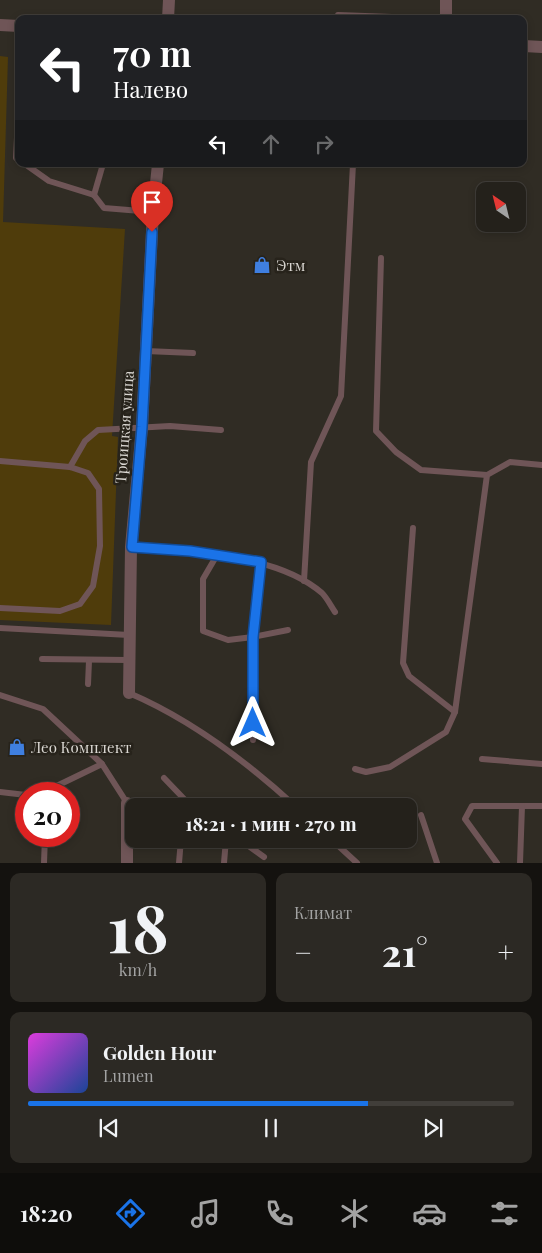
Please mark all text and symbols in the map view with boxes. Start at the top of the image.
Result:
text: 70 m [113,29,191,76]
icon: left [30,35,95,100]
text: Налево [113,74,188,104]
icon: left [204,130,232,158]
icon: ahead [257,130,285,158]
icon: right [310,130,338,158]
pin [131,181,173,232]
north arrow [476,182,526,232]
map controls [476,182,526,232]
icon: arrive [138,188,166,216]
shop icon: Этм [252,255,272,275]
place label: Этм [276,255,306,275]
street label: Троицкая улица [110,369,138,484]
position arrow [226,696,278,748]
shop icon: Лео Комплект [7,737,27,757]
place label: Лео Комплект [30,737,132,757]
speed limit sign: 20 [15,782,80,847]
text: 18:21 · 1 мин · 270 m [185,810,357,836]
text: 18 [107,883,169,969]
text: Климат [294,902,352,923]
text: 21° [382,926,428,977]
text: − [294,933,312,970]
text: + [498,933,514,970]
text: km/h [119,959,157,980]
text: Golden Hour [103,1039,216,1065]
text: Lumen [103,1065,154,1086]
icon: previous [95,1114,123,1142]
icon: pause [257,1114,285,1142]
icon: next [419,1114,447,1142]
icon: directions [113,1196,148,1231]
icon: music [188,1196,223,1231]
icon: phone [262,1196,297,1231]
icon: climate [337,1196,372,1231]
icon: car [412,1196,447,1231]
icon: filters [487,1196,522,1231]
text: 18:20 [20,1198,73,1228]

